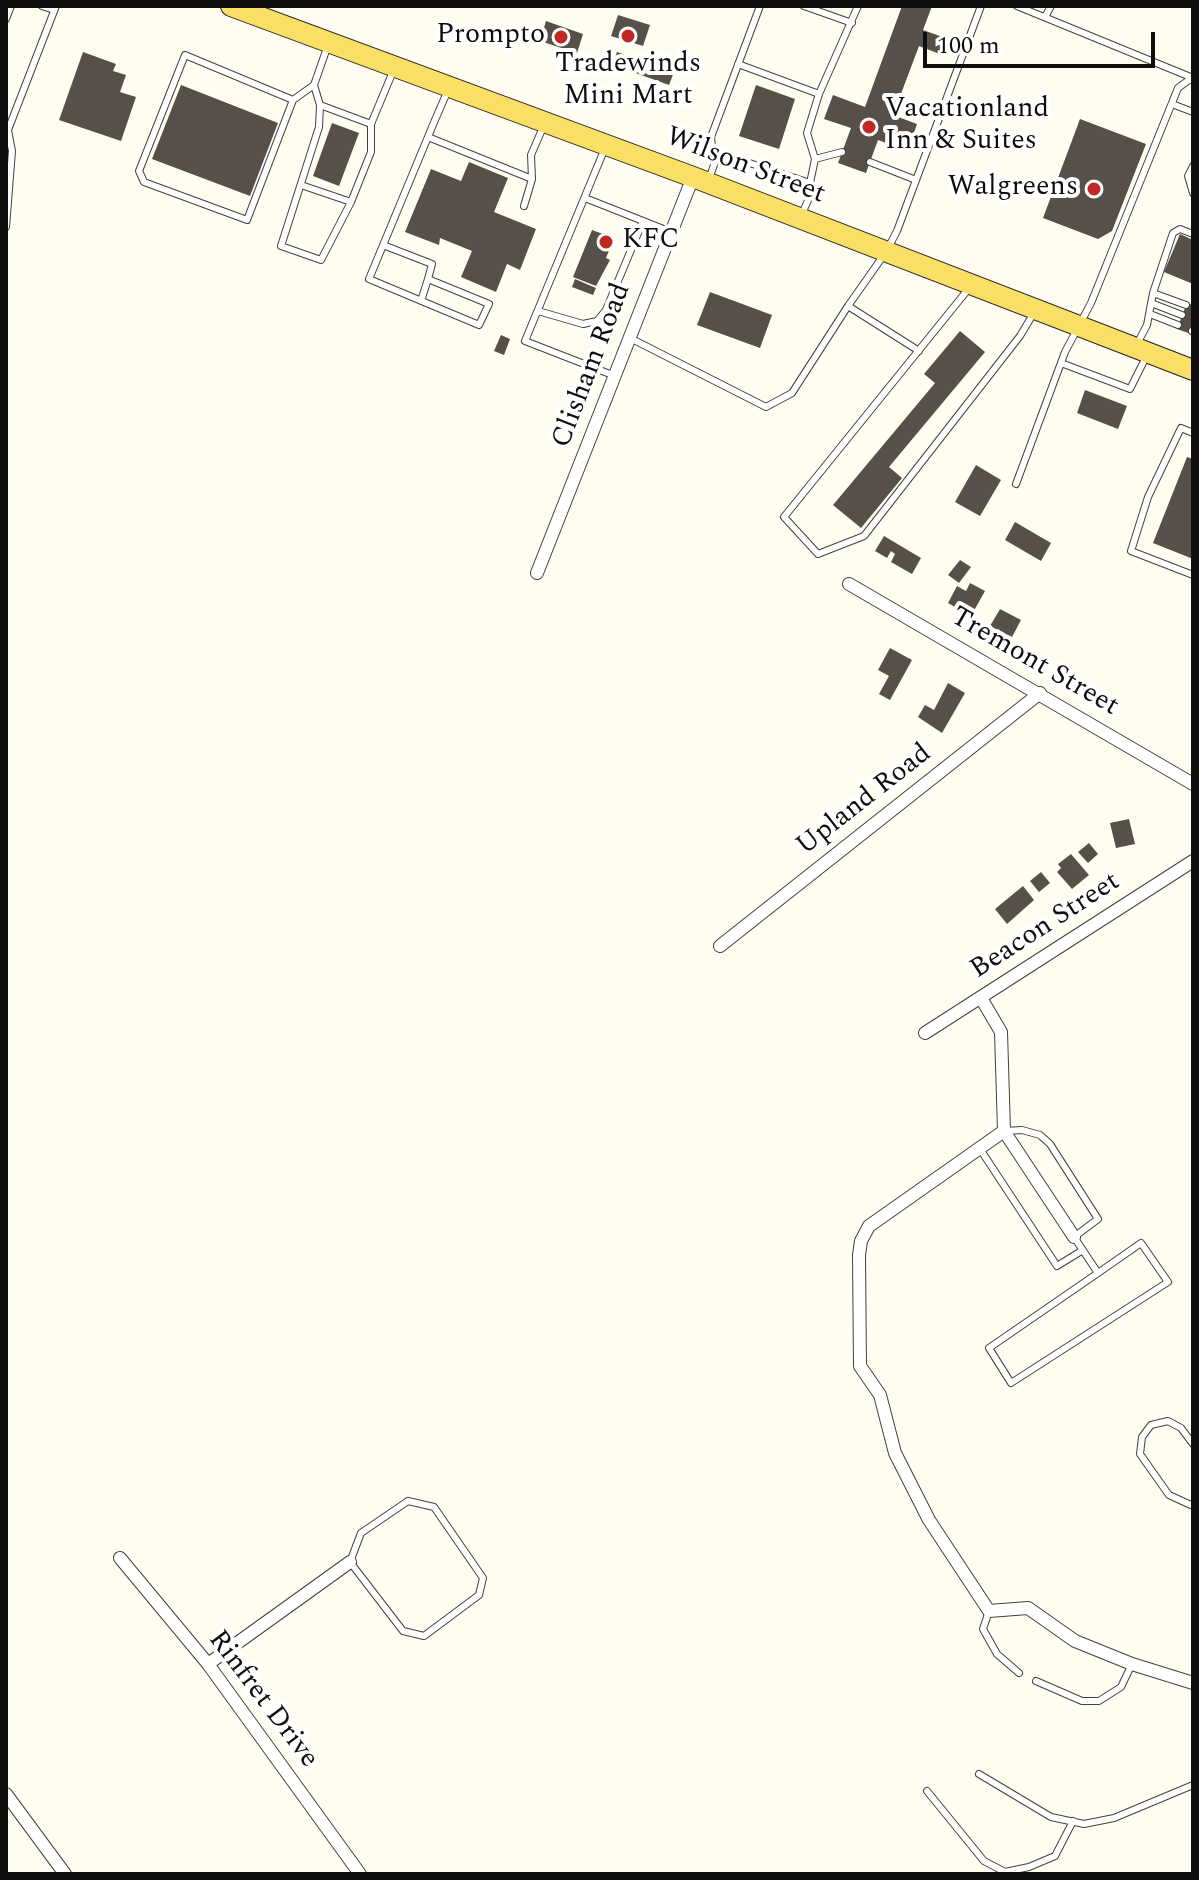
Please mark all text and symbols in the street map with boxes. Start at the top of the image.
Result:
scale bar [927,16,1159,66]
place label: Prompto [436,20,545,54]
marker: Tradewinds Mini Mart [619,27,637,45]
marker: Prompto [552,28,570,46]
text: 100 m [937,28,1000,64]
place label: Tradewinds Mini Mart [555,49,701,115]
place label: Vacationland Inn & Suites [885,94,1049,160]
marker: Vacationland Inn & Suites [860,118,878,136]
street label: Wilson Street [660,121,830,213]
place label: Walgreens [948,172,1078,206]
marker: Walgreens [1085,180,1103,198]
place label: KFC [622,225,680,259]
marker: KFC [597,233,615,251]
street label: Clisham Road [546,279,640,453]
street label: Tremont Street [944,601,1124,725]
street label: Upland Road [791,738,939,864]
street label: Beacon Street [965,866,1127,988]
street label: Rinfret Drive [199,1625,325,1775]

